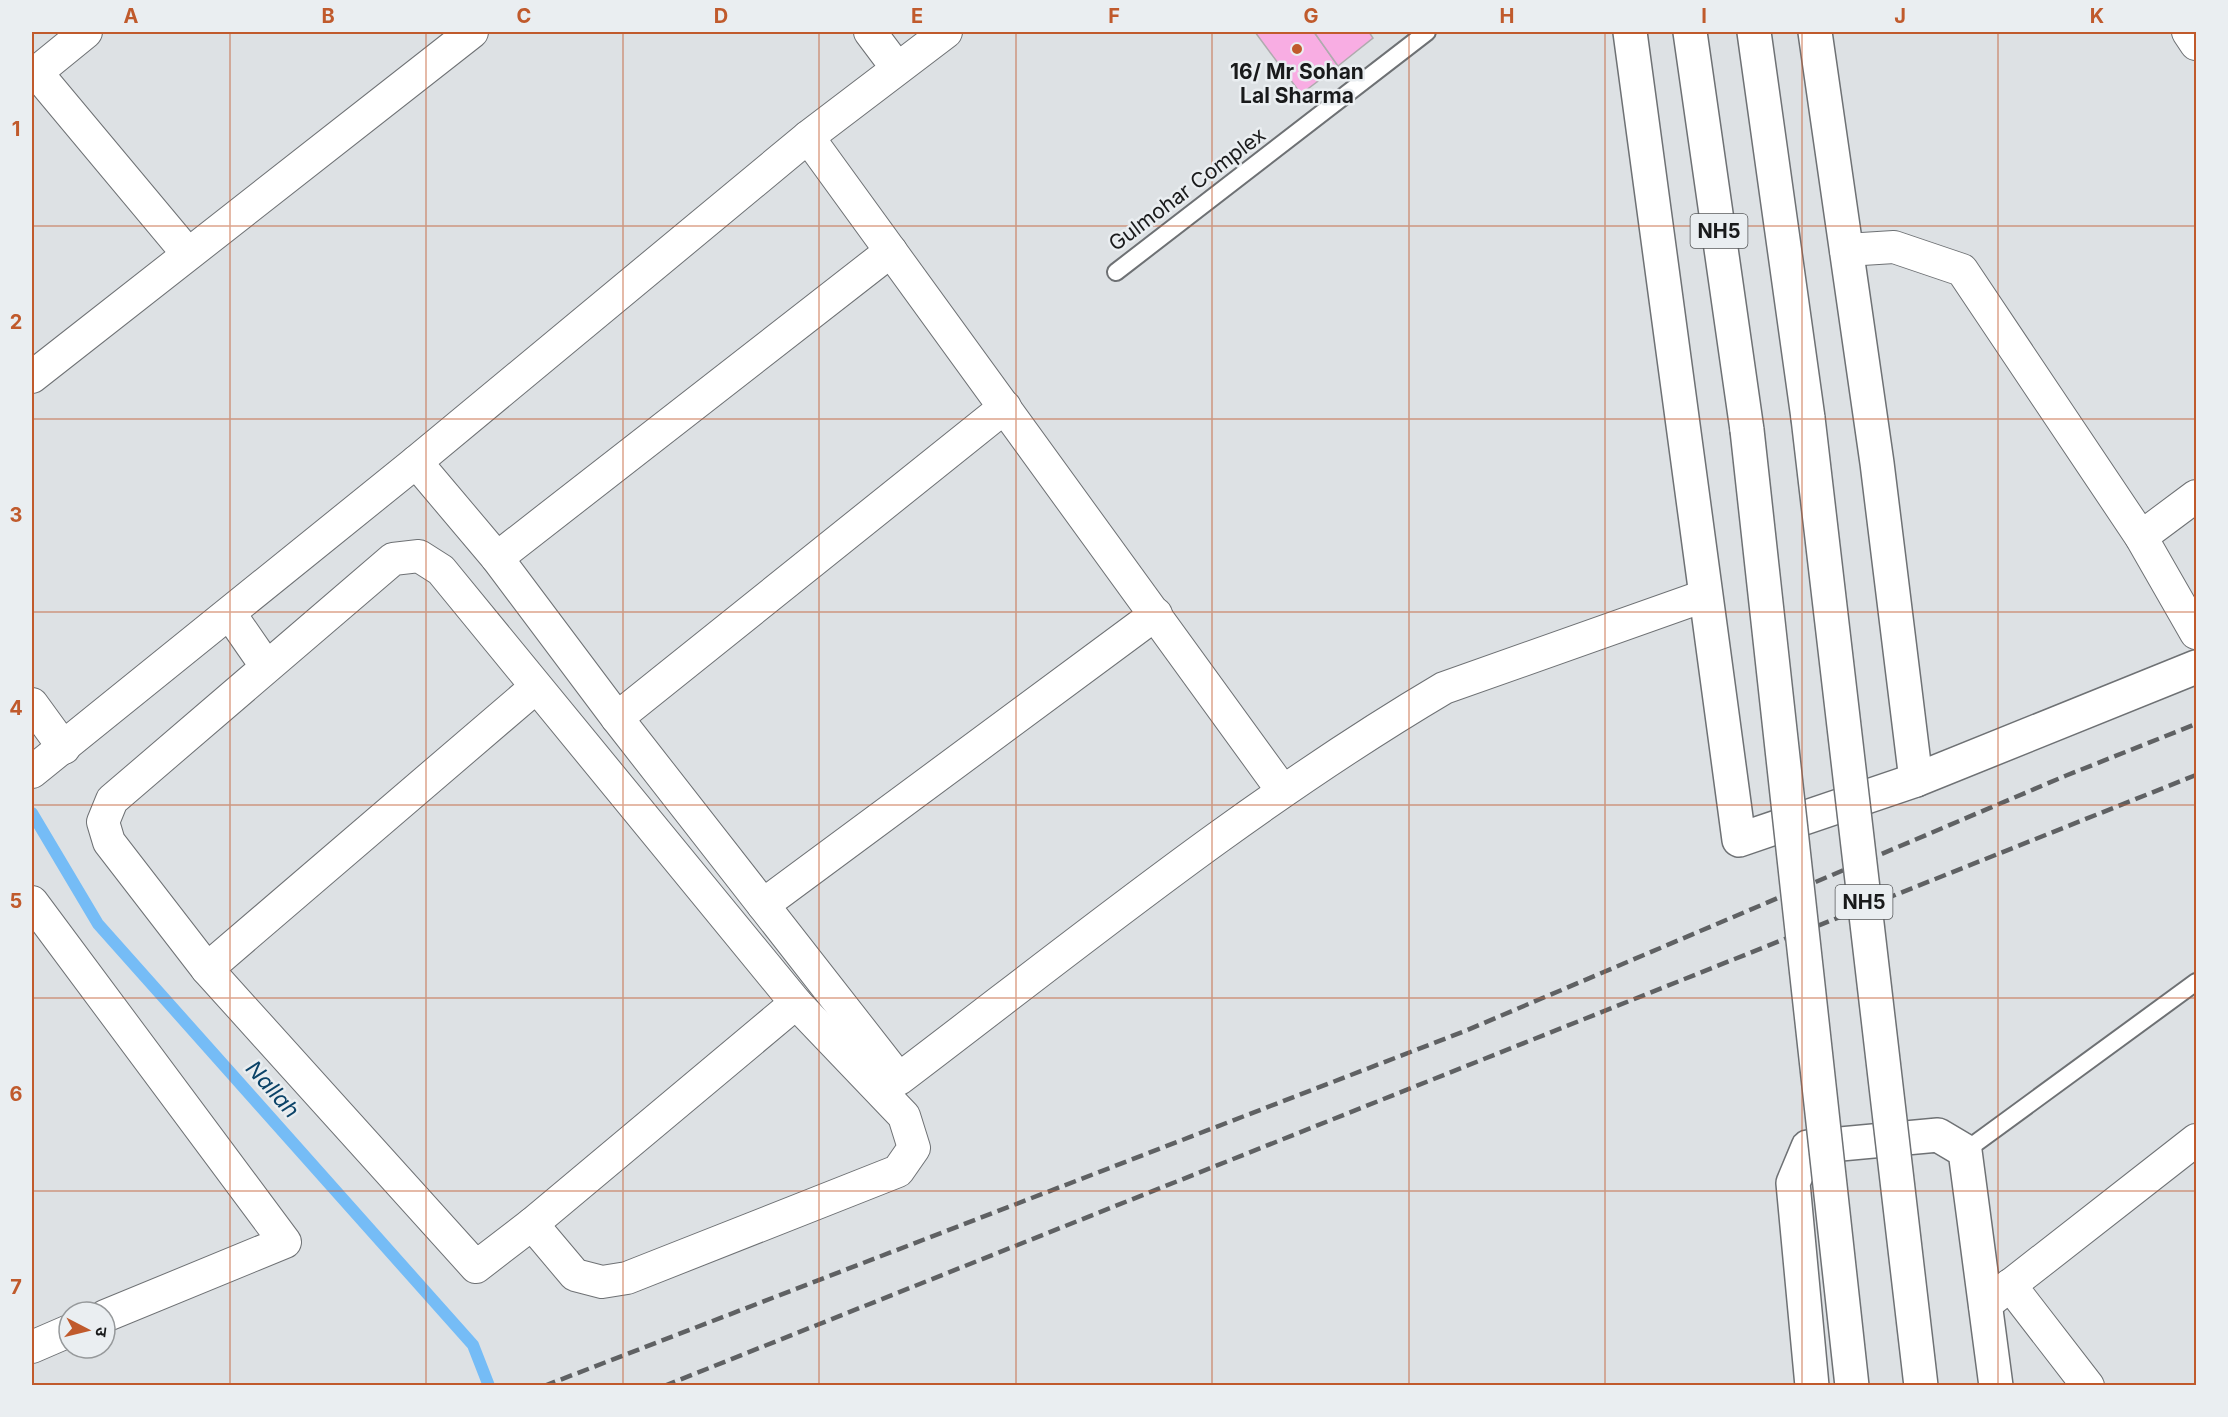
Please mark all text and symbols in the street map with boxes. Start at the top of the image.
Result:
text: A [124,4,139,28]
text: B [321,4,335,28]
text: C [517,4,531,28]
text: D [714,4,728,28]
text: E [911,4,923,28]
text: F [1108,4,1120,28]
text: G [1303,4,1319,28]
text: H [1500,4,1514,28]
text: I [1701,4,1707,28]
text: J [1894,4,1906,28]
text: K [2090,4,2104,28]
marker: 16/ Mr Sohan Lal Sharma [1290,42,1304,56]
place label: 16/ Mr Sohan Lal Sharma [1230,59,1364,108]
text: 1 [12,117,20,141]
street label: Gulmohar Complex [1104,122,1270,256]
road number: NH5 [1690,214,1748,248]
text: 2 [10,310,22,334]
text: 3 [10,503,22,527]
text: 4 [9,696,23,720]
road number: NH5 [1836,885,1892,919]
text: 5 [10,889,22,913]
water label: Nallah [241,1055,305,1123]
text: 6 [10,1082,23,1106]
text: 7 [10,1275,22,1299]
north arrow [57,1300,117,1360]
text: उ [91,1326,112,1338]

